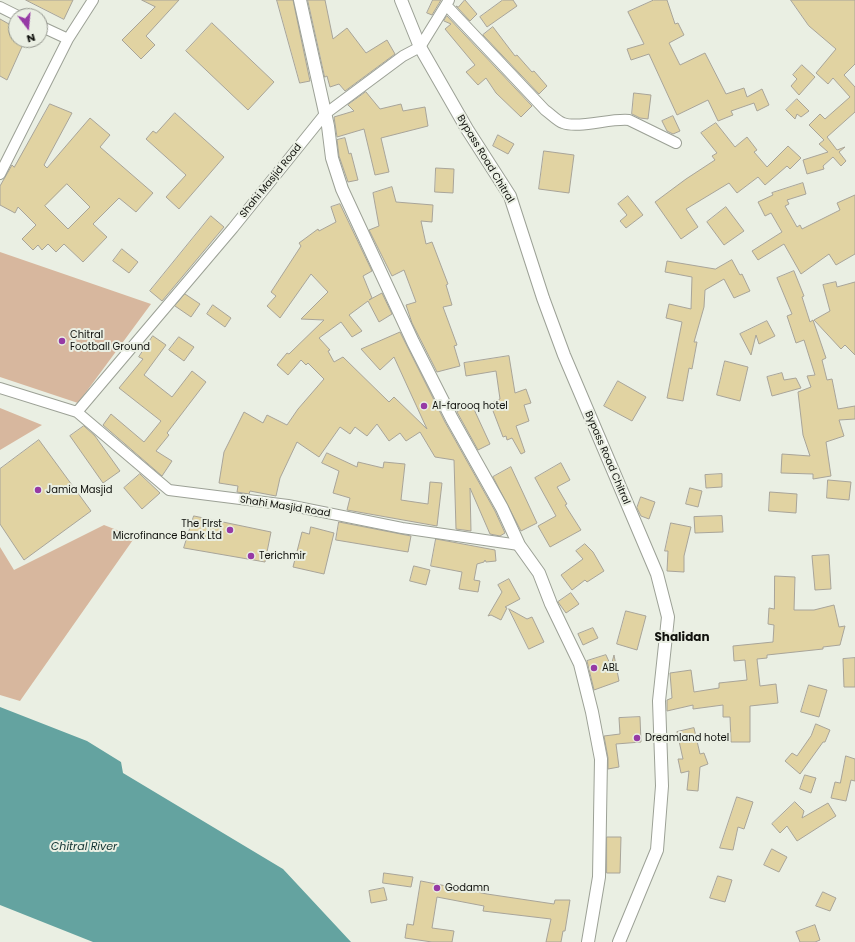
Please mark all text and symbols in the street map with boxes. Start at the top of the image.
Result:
north arrow [8,8,48,48]
text: N [25,30,37,47]
street label: Bypass Road Chitral [454,113,516,205]
street label: Shahi Masjid Road [238,142,304,220]
place label: Chitral Football Ground [70,329,150,352]
marker: Chitral Football Ground [57,336,67,346]
place label: Al-farooq hotel [432,400,508,412]
marker: Al-farooq hotel [419,401,429,411]
street label: Bypass Road Chitral [582,410,632,506]
place label: Jamia Masjid [46,484,113,496]
marker: Jamia Masjid [33,485,43,495]
street label: Shahi Masjid Road [239,494,331,520]
place label: The FIrst Microfinance Bank Ltd [113,518,222,542]
marker: The FIrst Microfinance Bank Ltd [225,525,235,535]
place label: Terichmir [259,550,306,562]
marker: Terichmir [246,551,256,561]
district label: Shalidan [654,631,710,645]
place label: ABL [602,662,619,674]
marker: ABL [589,663,599,673]
place label: Dreamland hotel [645,732,729,744]
marker: Dreamland hotel [632,733,642,743]
water label: Chitral River [51,840,117,854]
place label: Godamn [445,882,489,894]
marker: Godamn [432,883,442,893]

